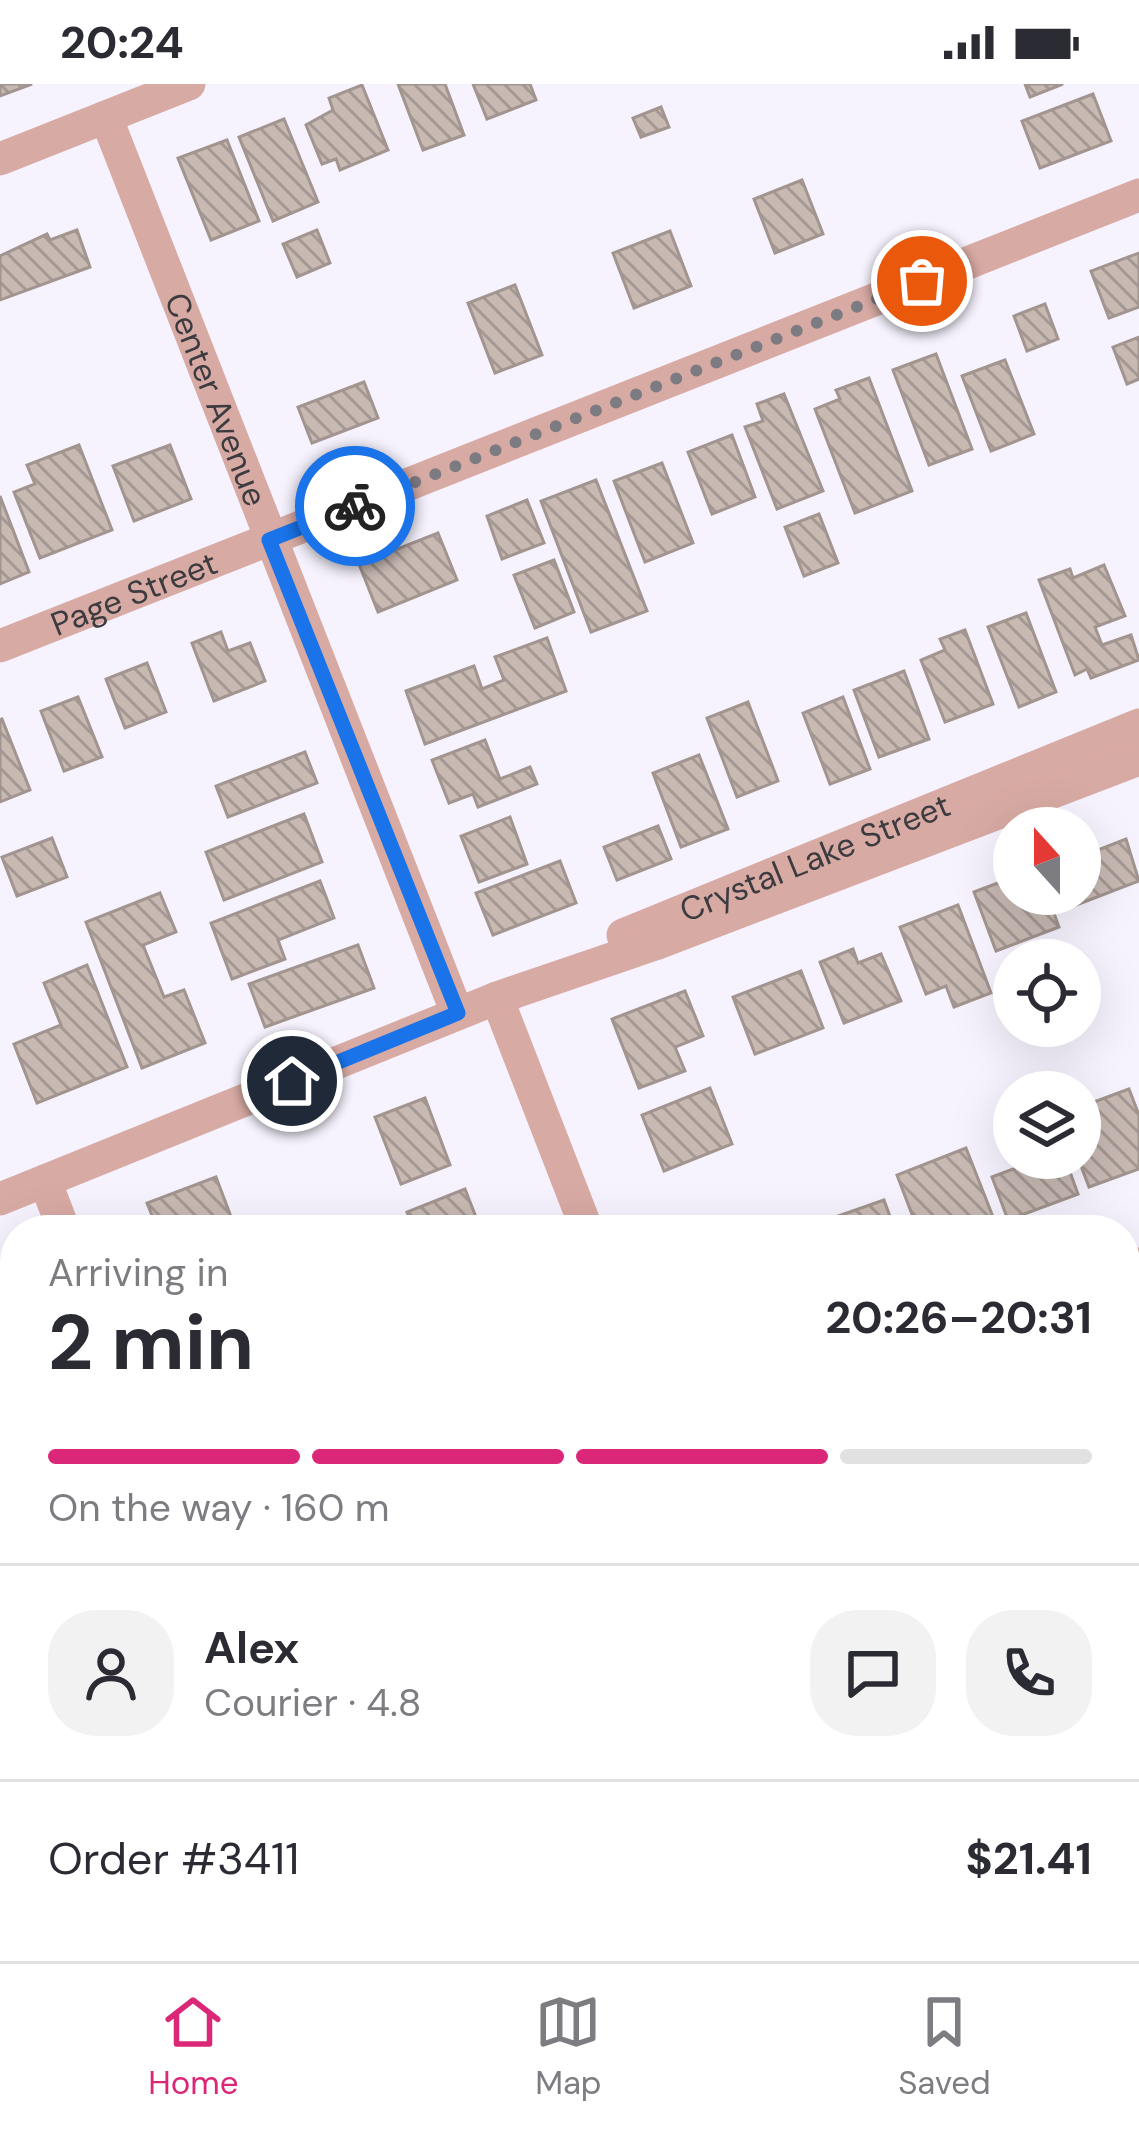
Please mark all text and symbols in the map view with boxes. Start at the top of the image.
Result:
text: 20:24 [60,13,184,72]
pin [871,230,973,332]
icon: bag [889,248,955,314]
street label: Center Avenue [155,286,278,512]
courier [295,446,415,566]
icon: bike [322,473,388,539]
street label: Page Street [45,541,223,645]
street label: Crystal Lake Street [673,783,956,931]
north arrow [993,807,1101,915]
map controls [993,807,1101,1179]
button: locate [993,939,1101,1047]
pin [241,1030,343,1132]
icon: home [259,1048,325,1114]
button: layers [993,1071,1101,1179]
text: Arriving in [48,1247,228,1298]
text: 20:26–20:31 [825,1288,1092,1347]
text: 2 min [48,1292,254,1393]
text: On the way · 160 m [48,1482,389,1533]
button: person [48,1610,174,1736]
button: chat [810,1610,936,1736]
button: phone [966,1610,1092,1736]
text: Alex [204,1618,299,1677]
text: Courier · 4.8 [204,1677,421,1728]
text: Order #3411 [48,1829,299,1888]
text: $21.41 [966,1829,1092,1888]
tab: Home [148,1989,239,2104]
tab: Map [535,1989,602,2104]
tab: Saved [898,1989,991,2104]

